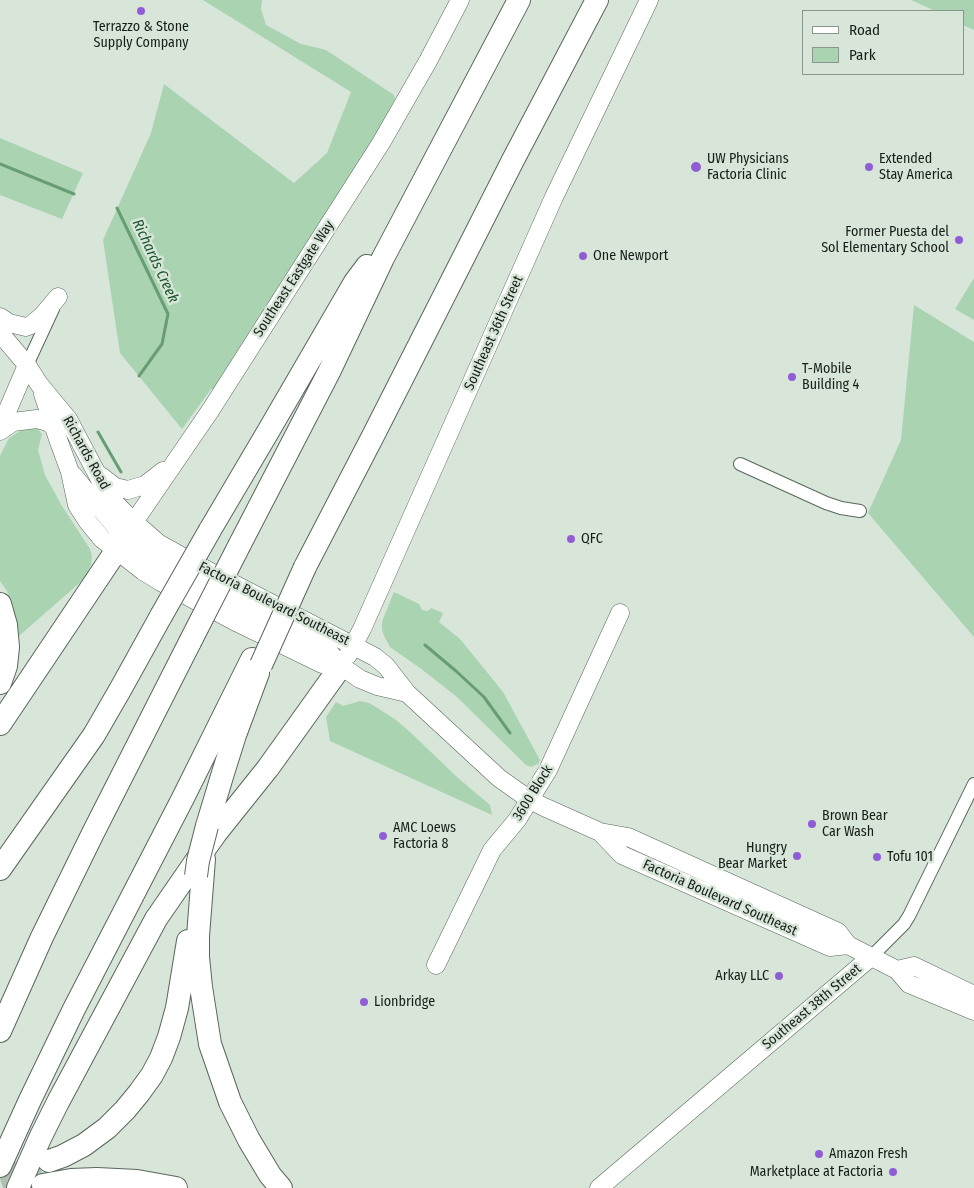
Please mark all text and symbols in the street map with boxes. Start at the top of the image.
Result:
marker: Terrazzo & Stone Supply Company [135,5,147,17]
legend [802,10,964,75]
place label: Terrazzo & Stone Supply Company [93,19,189,52]
text: Road [849,21,880,39]
text: Park [849,46,876,64]
place label: UW Physicians Factoria Clinic [707,151,789,184]
place label: Extended Stay America [879,151,953,184]
marker: UW Physicians Factoria Clinic [689,160,703,174]
marker: Extended Stay America [863,161,875,173]
water label: Richards Creek [128,216,182,306]
street label: Southeast Eastgate Way [250,218,338,340]
place label: Former Puesta del Sol Elementary School [821,224,949,256]
marker: Former Puesta del Sol Elementary School [953,234,965,246]
place label: One Newport [593,248,668,264]
marker: One Newport [577,250,589,262]
street label: Southeast 36th Street [461,273,527,393]
place label: T-Mobile Building 4 [802,361,859,394]
marker: T-Mobile Building 4 [786,371,798,383]
street label: Richards Road [59,413,113,493]
place label: QFC [581,531,603,547]
marker: QFC [565,533,577,545]
street label: Factoria Boulevard Southeast [196,559,352,649]
street label: 3600 Block [509,762,557,824]
place label: Brown Bear Car Wash [822,808,888,840]
marker: Brown Bear Car Wash [806,818,818,830]
place label: AMC Loews Factoria 8 [393,820,456,852]
marker: AMC Loews Factoria 8 [377,830,389,842]
place label: Hungry Bear Market [718,840,787,872]
place label: Tofu 101 [887,849,933,865]
marker: Hungry Bear Market [791,850,803,862]
marker: Tofu 101 [871,851,883,863]
street label: Factoria Boulevard Southeast [640,856,800,940]
street label: Southeast 38th Street [759,961,865,1053]
place label: Arkay LLC [715,968,769,984]
marker: Arkay LLC [773,970,785,982]
place label: Lionbridge [374,994,435,1010]
marker: Lionbridge [358,996,370,1008]
place label: Amazon Fresh [829,1146,908,1162]
marker: Amazon Fresh [813,1148,825,1160]
place label: Marketplace at Factoria [750,1164,883,1180]
marker: Marketplace at Factoria [887,1166,899,1178]

